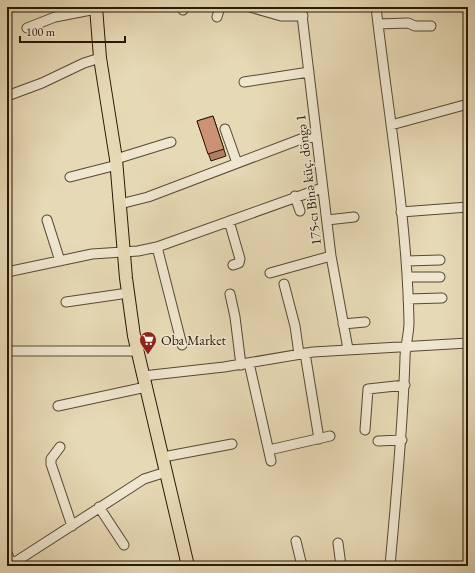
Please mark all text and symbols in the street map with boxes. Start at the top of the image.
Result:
scale bar [20,18,125,44]
text: 100 m [26,24,56,40]
street label: 175-cı Binə küç. döngə 1 [291,114,325,246]
supermarket icon: Oba Market [138,330,158,355]
place label: Oba Market [161,331,227,349]

